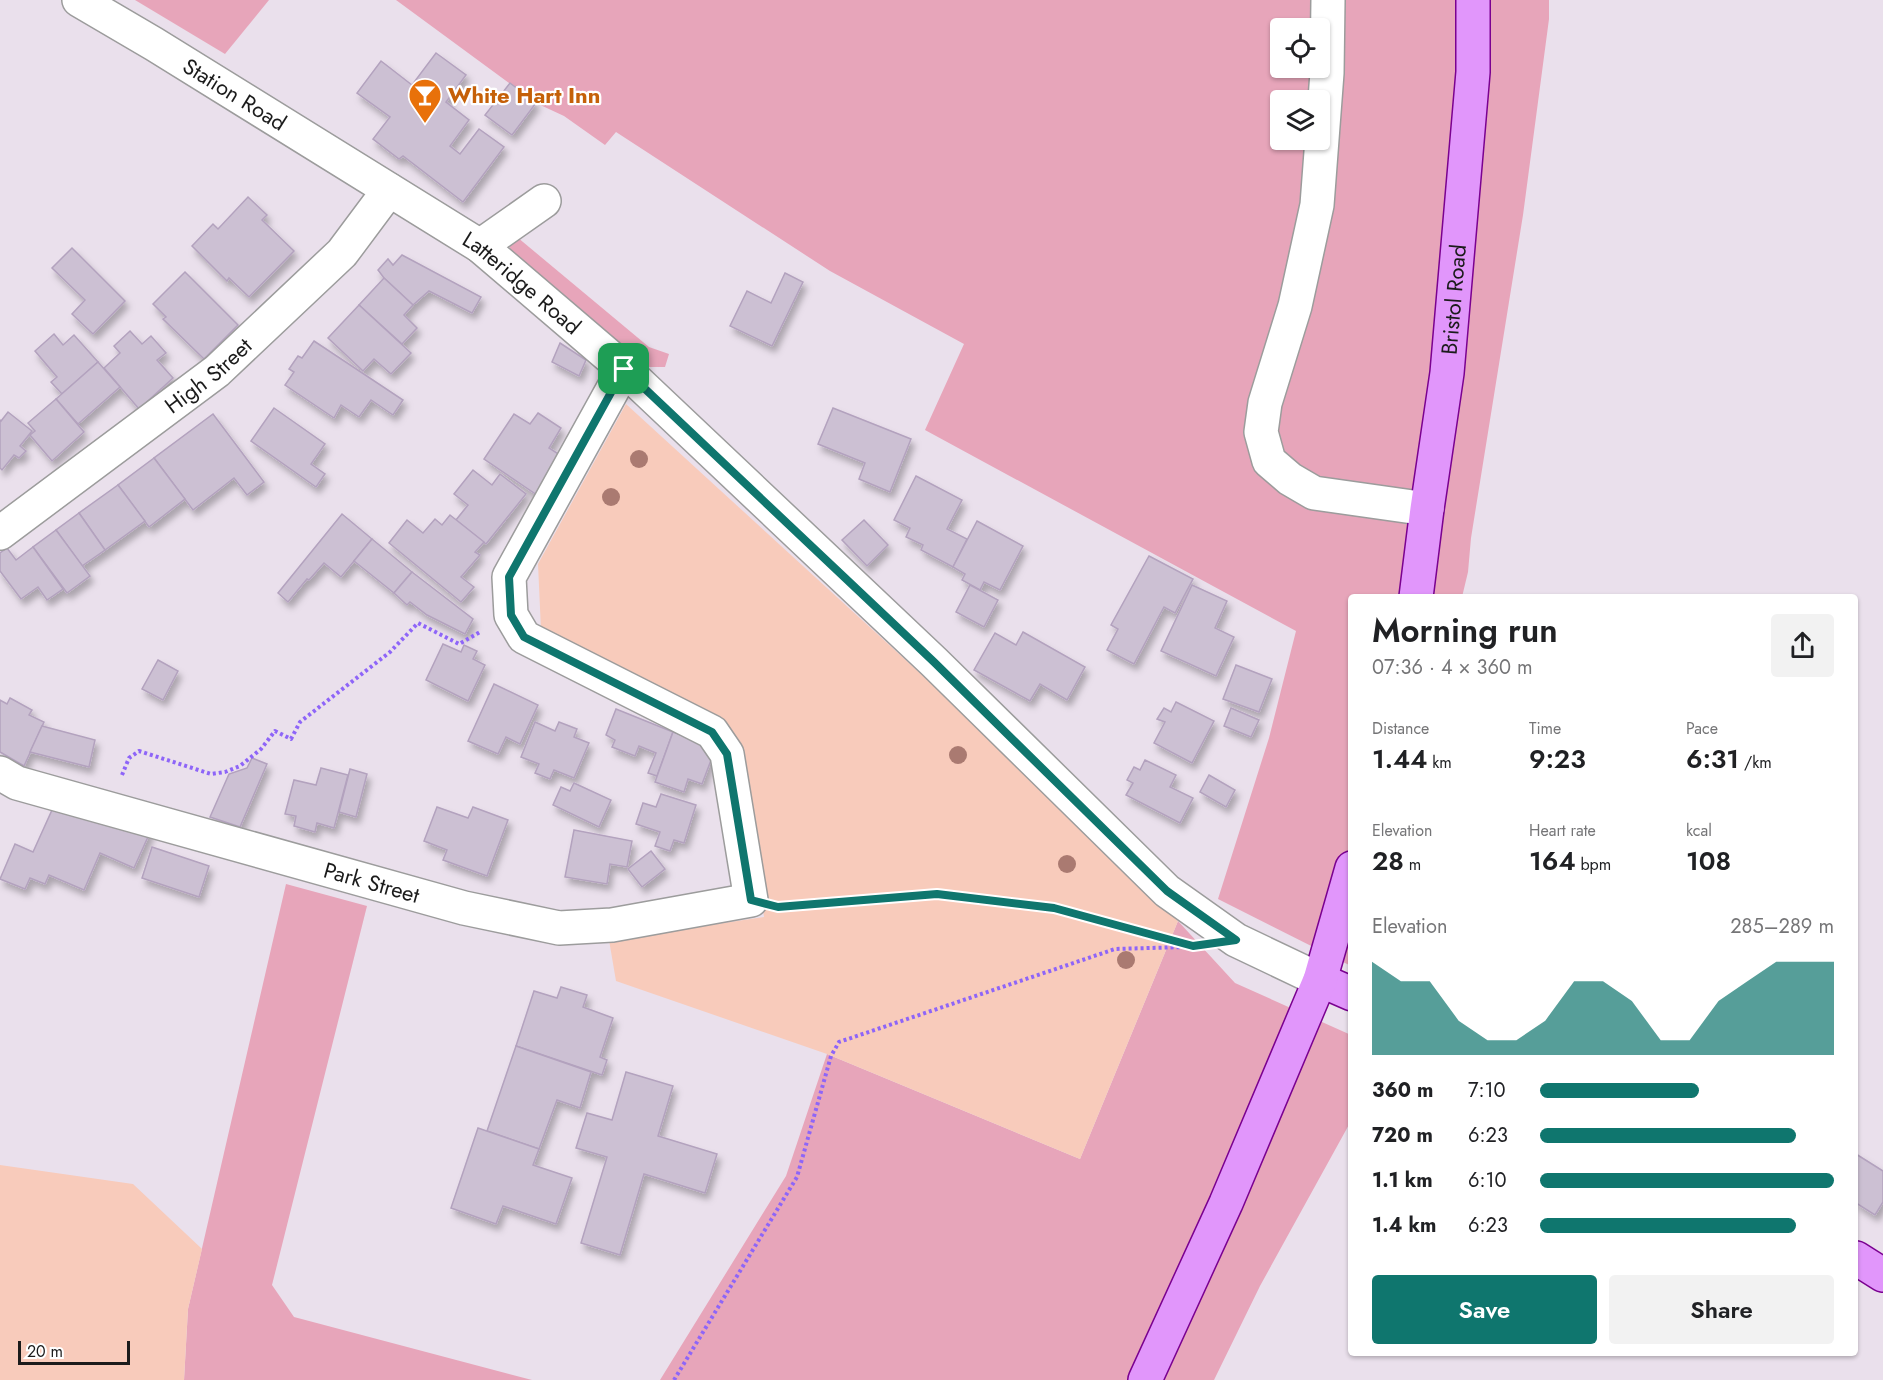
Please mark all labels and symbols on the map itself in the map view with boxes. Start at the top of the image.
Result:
street label: Station Road [177,50,293,138]
bar icon: White Hart Inn [407,77,443,124]
place label: White Hart Inn [448,79,600,111]
street label: Latteridge Road [457,223,588,342]
street label: Bristol Road [1433,243,1474,356]
street label: High Street [158,330,259,421]
pin [598,343,649,394]
street label: Park Street [320,854,424,911]
scale bar [18,1338,130,1366]

